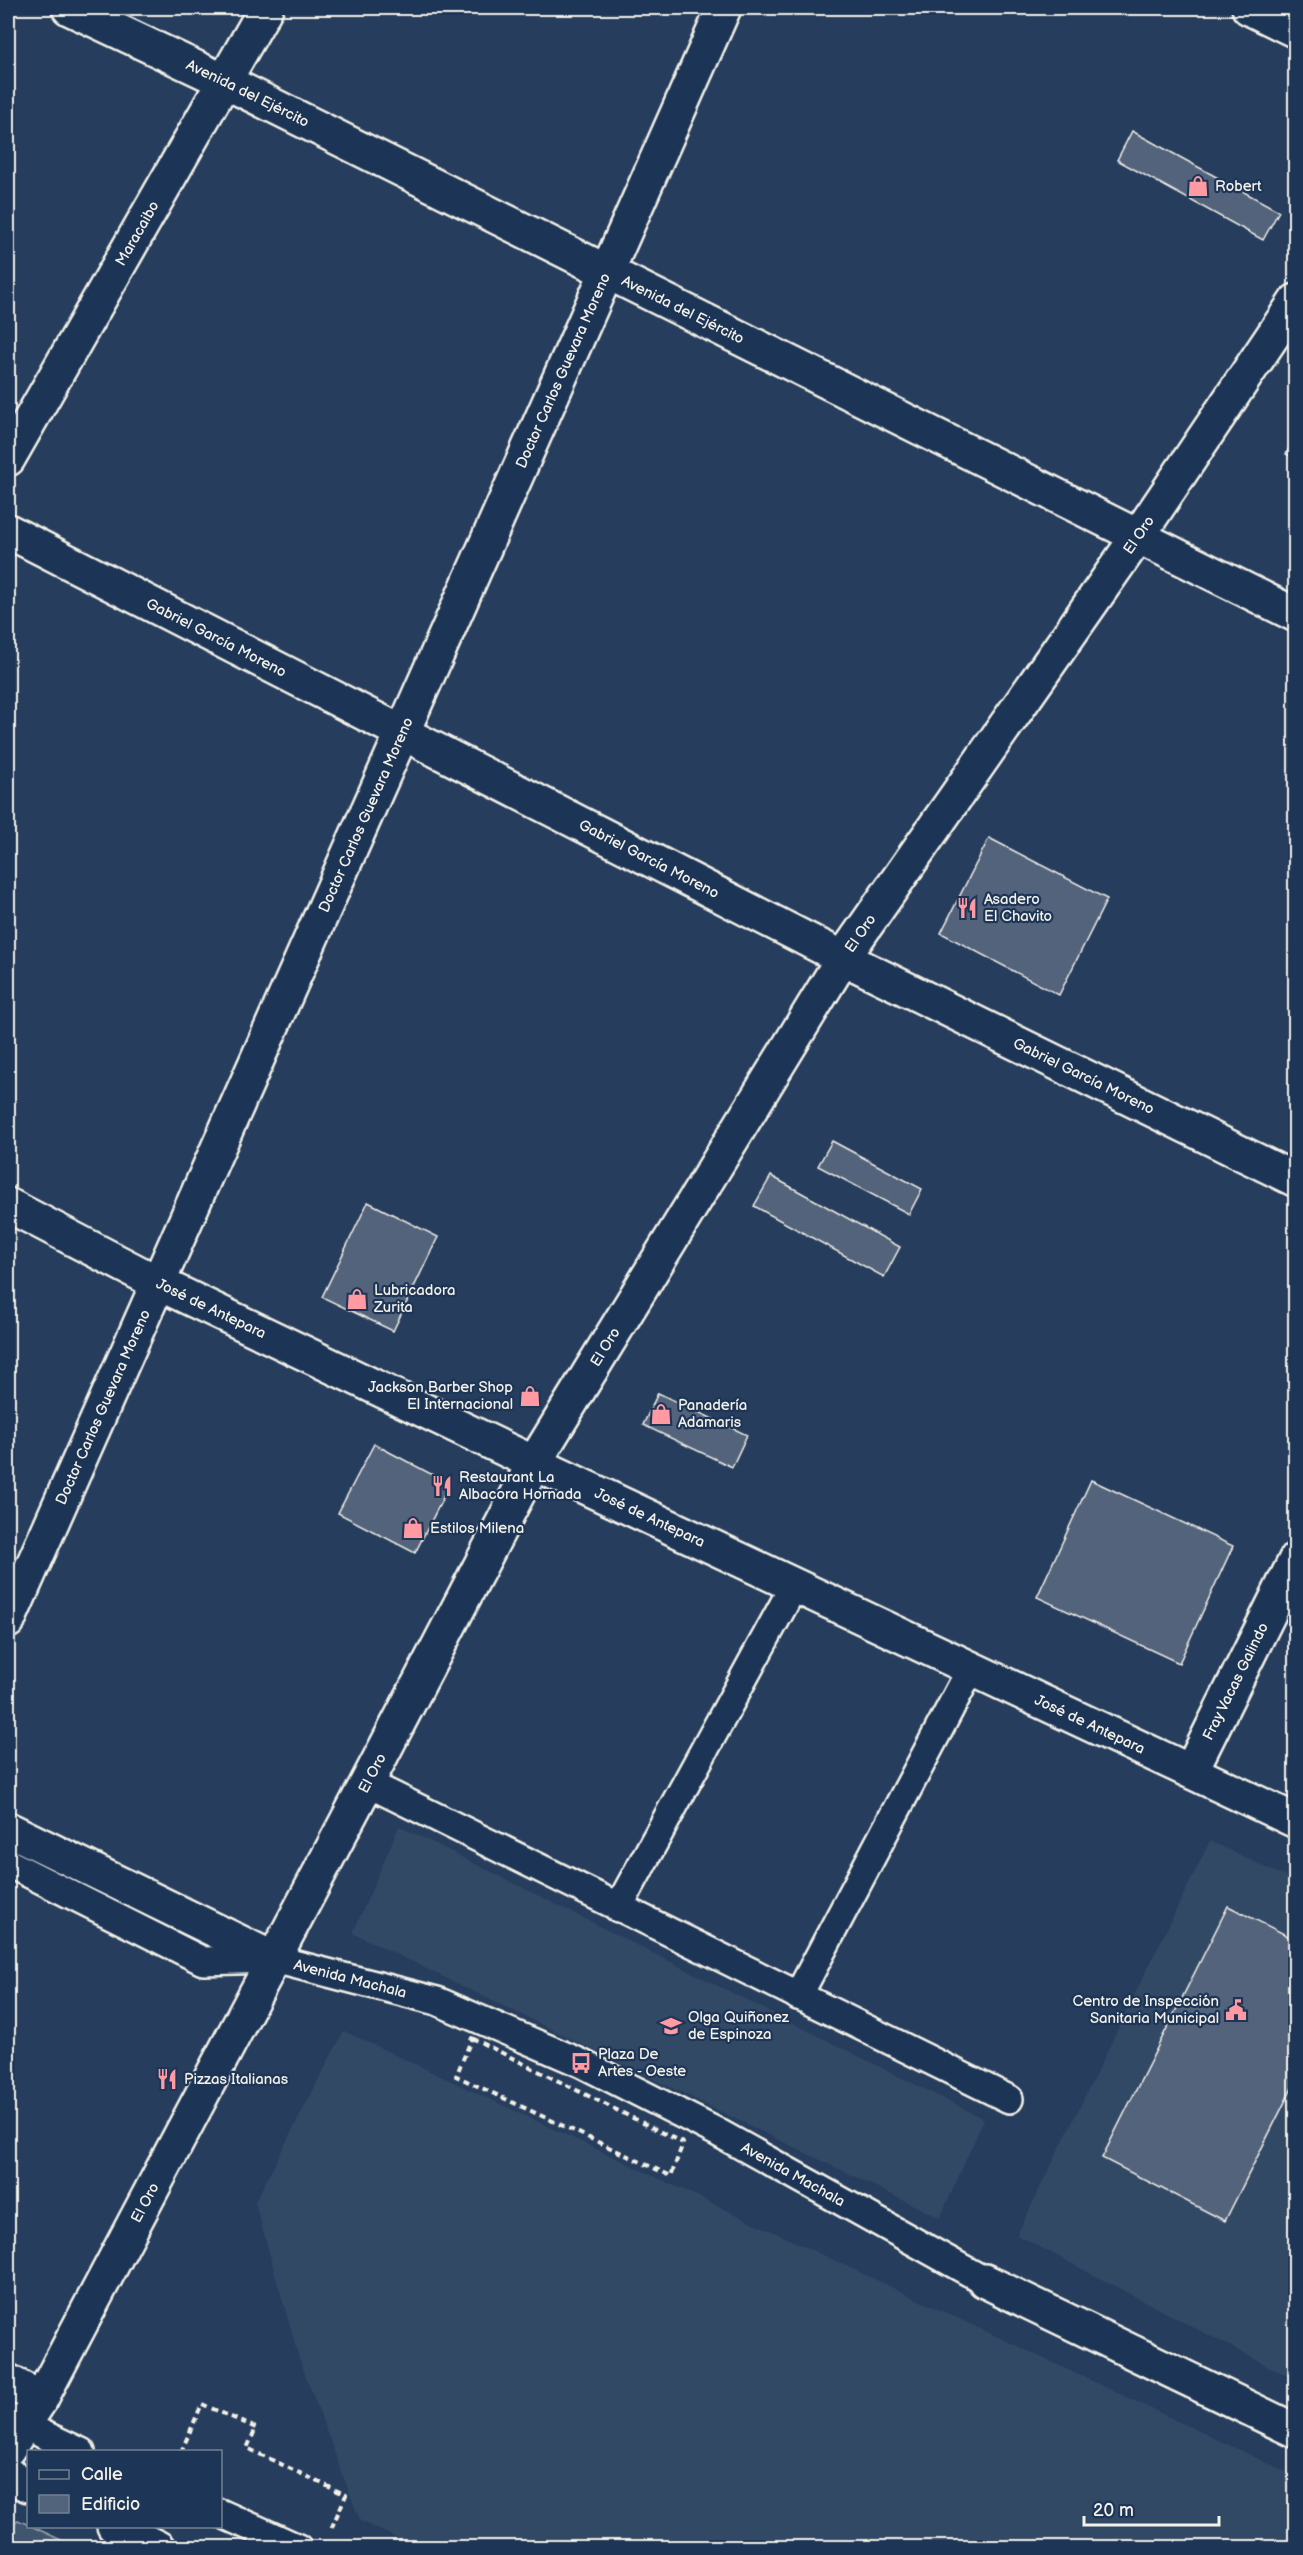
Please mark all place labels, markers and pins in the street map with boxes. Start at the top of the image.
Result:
shop icon: Robert [1186,174,1210,198]
place label: Robert [1215,177,1262,196]
place label: Asadero El Chavito [984,890,1052,926]
restaurant icon: Asadero El Chavito [955,896,979,920]
place label: Lubricadora Zurita [373,1281,456,1317]
shop icon: Lubricadora Zurita [345,1287,369,1311]
place label: Jackson Barber Shop El Internacional [368,1378,513,1414]
shop icon: Jackson Barber Shop El Internacional [518,1384,542,1408]
place label: Panadería Adamaris [678,1396,747,1432]
shop icon: Panadería Adamaris [649,1402,673,1426]
place label: Restaurant La Albacora Hornada [459,1468,582,1504]
restaurant icon: Restaurant La Albacora Hornada [430,1474,454,1498]
shop icon: Estilos Milena [401,1516,425,1540]
place label: Estilos Milena [430,1519,524,1538]
place label: Centro de Inspección Sanitaria Municipal [1073,1992,1219,2028]
public building icon: Centro de Inspección Sanitaria Municipal [1224,1998,1248,2022]
place label: Olga Quiñonez de Espinoza [688,2008,790,2044]
school or university icon: Olga Quiñonez de Espinoza [659,2014,683,2038]
place label: Plaza De Artes - Oeste [598,2045,686,2081]
bus stop icon: Plaza De Artes - Oeste [569,2051,593,2075]
restaurant icon: Pizzas Italianas [155,2067,179,2091]
place label: Pizzas Italianas [184,2070,289,2089]

